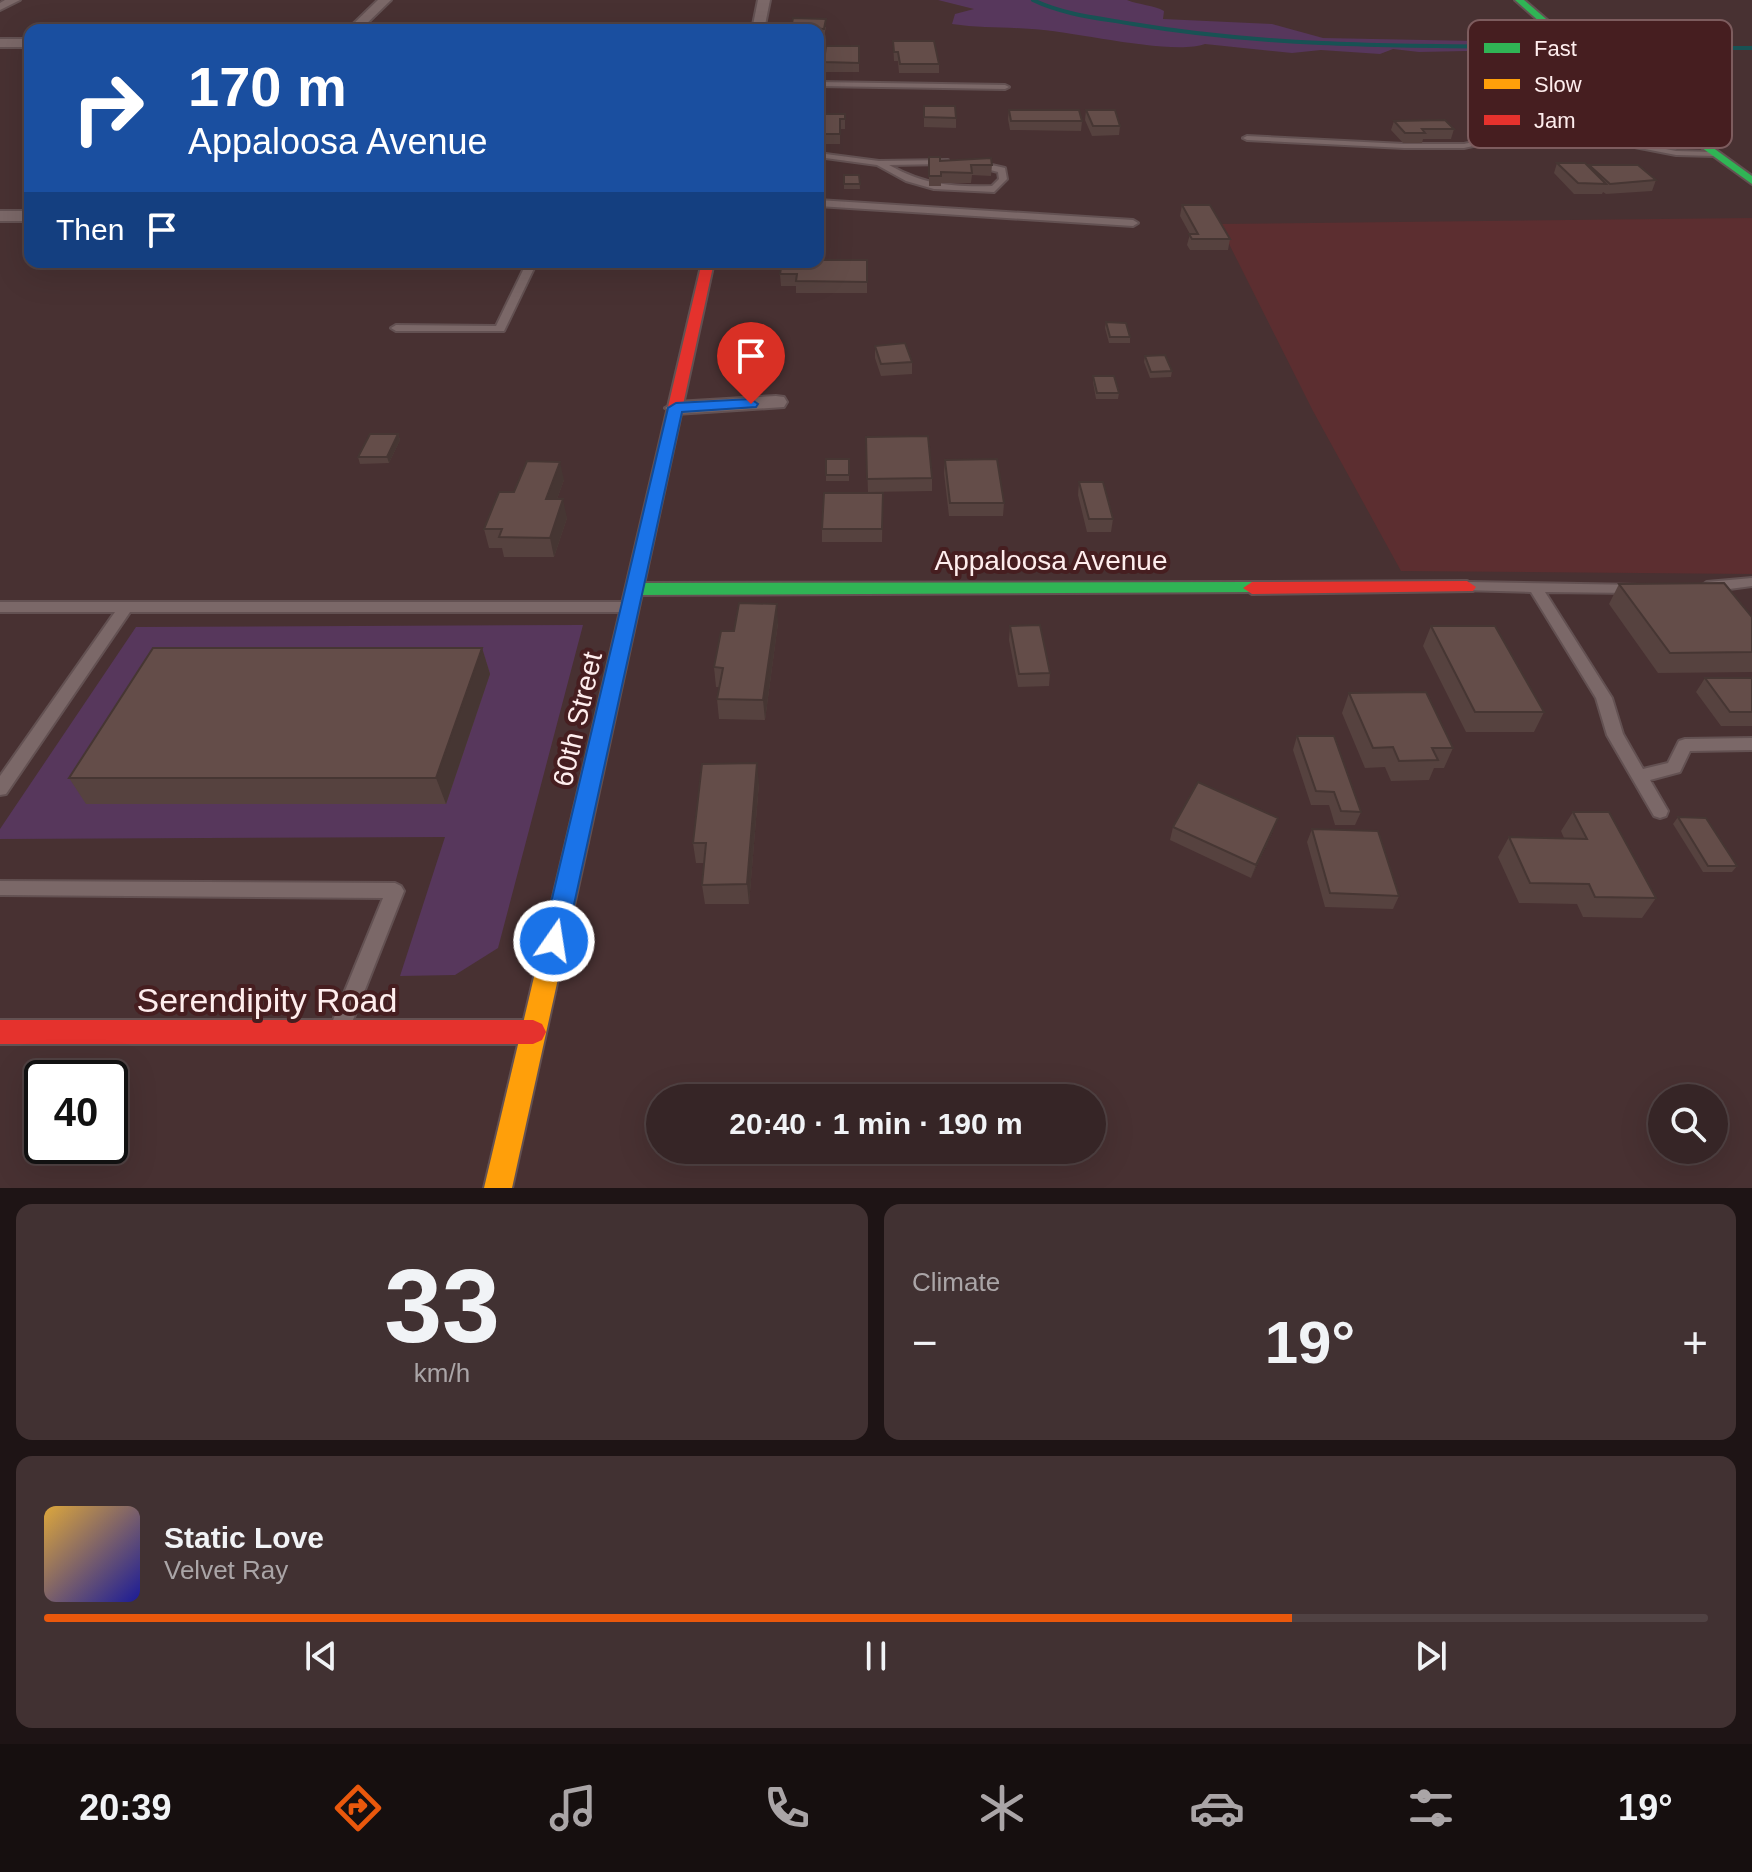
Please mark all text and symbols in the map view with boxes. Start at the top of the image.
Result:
legend [1468,20,1732,148]
text: Fast [1534,36,1577,61]
text: 170 m [188,55,347,118]
icon: right [56,56,160,160]
text: Slow [1534,72,1582,97]
text: Jam [1534,108,1576,133]
text: Appaloosa Avenue [188,121,488,162]
icon: arrive [140,208,184,252]
text: Then [56,213,124,246]
pin [717,322,785,404]
icon: arrive [729,334,773,378]
street label: Appaloosa Avenue [934,545,1168,576]
street label: 60th Street [547,649,608,789]
position arrow [512,899,596,983]
street label: Serendipity Road [137,981,397,1019]
speed limit sign: 40 [24,1060,128,1164]
map controls [1648,1084,1728,1164]
button: search [1648,1084,1728,1164]
text: 20:40 · 1 min · 190 m [729,1107,1023,1140]
text: 33 [384,1248,500,1364]
text: Climate [912,1267,1000,1297]
text: 19° [1265,1309,1355,1376]
text: − [912,1318,938,1367]
text: + [1682,1318,1708,1367]
text: km/h [414,1358,470,1388]
text: Static Love [164,1521,324,1554]
text: Velvet Ray [164,1555,288,1585]
icon: previous [299,1634,343,1678]
icon: pause [854,1634,898,1678]
icon: next [1409,1634,1453,1678]
icon: directions [330,1780,386,1836]
icon: music [545,1780,601,1836]
icon: phone [759,1780,815,1836]
icon: climate [974,1780,1030,1836]
icon: car [1189,1780,1245,1836]
icon: filters [1403,1780,1459,1836]
text: 20:39 [79,1787,171,1828]
text: 19° [1618,1787,1673,1828]

